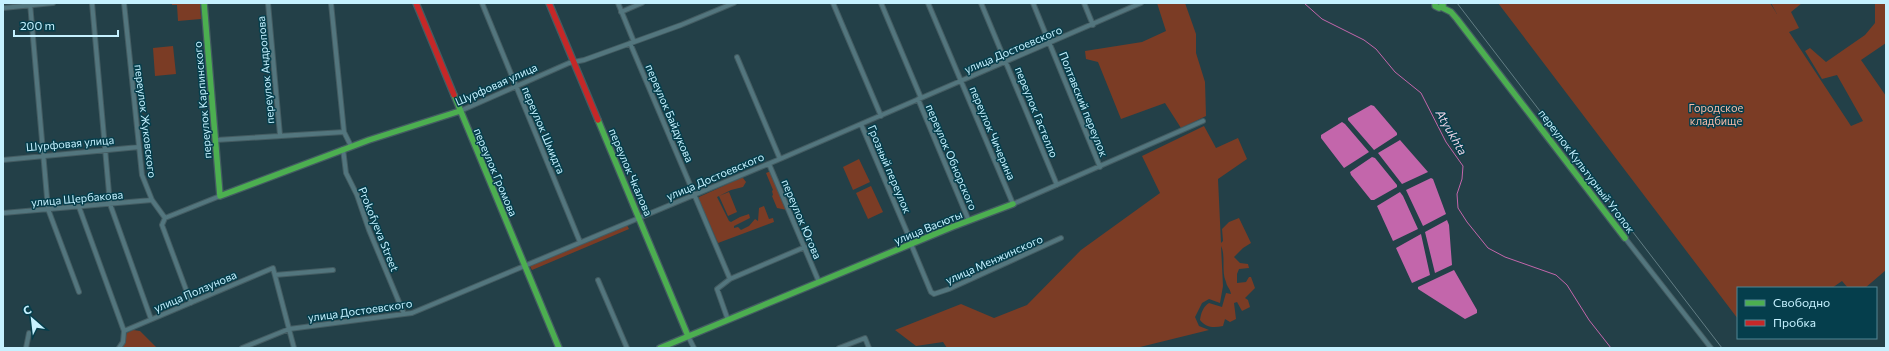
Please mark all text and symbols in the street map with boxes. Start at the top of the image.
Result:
scale bar [14,12,118,38]
street label: переулок Андропова [254,16,276,124]
text: 200 m [20,18,55,32]
street label: улица Достоевского [962,22,1064,76]
street label: переулок Карпинского [190,40,214,159]
street label: Полтавский переулок [1057,50,1111,159]
street label: Шурфовая улица [453,60,539,108]
street label: переулок Байдукова [643,62,697,164]
street label: переулок Жуковского [133,64,159,179]
street label: переулок Гастелло [1013,65,1061,160]
street label: переулок Чичерина [967,84,1019,182]
street label: переулок Шмидта [520,85,568,175]
park label: Городское кладбище [1689,101,1744,127]
street label: переулок Обнорского [924,102,980,213]
water label: Atyukhta [1433,106,1471,157]
street label: переулок Культурный Уголок [1536,107,1638,235]
street label: Грозный переулок [866,123,915,215]
street label: переулок Громова [472,126,520,218]
street label: переулок Чкалова [607,126,655,218]
street label: Шурфовая улица [25,133,115,153]
street label: улица Достоевского [664,149,766,203]
street label: переулок Югова [779,177,825,261]
street label: Prokofyeva Street [356,185,402,274]
street label: улица Щербакова [30,188,124,208]
street label: улица Васюты [892,207,964,247]
street label: улица Менжинского [943,232,1045,286]
street label: улица Ползунова [152,268,238,314]
legend [1737,287,1877,339]
text: Свободно [1773,295,1830,309]
street label: улица Достоевского [307,296,413,324]
north arrow [12,299,52,339]
text: С [21,302,34,317]
text: Пробка [1773,315,1816,329]

